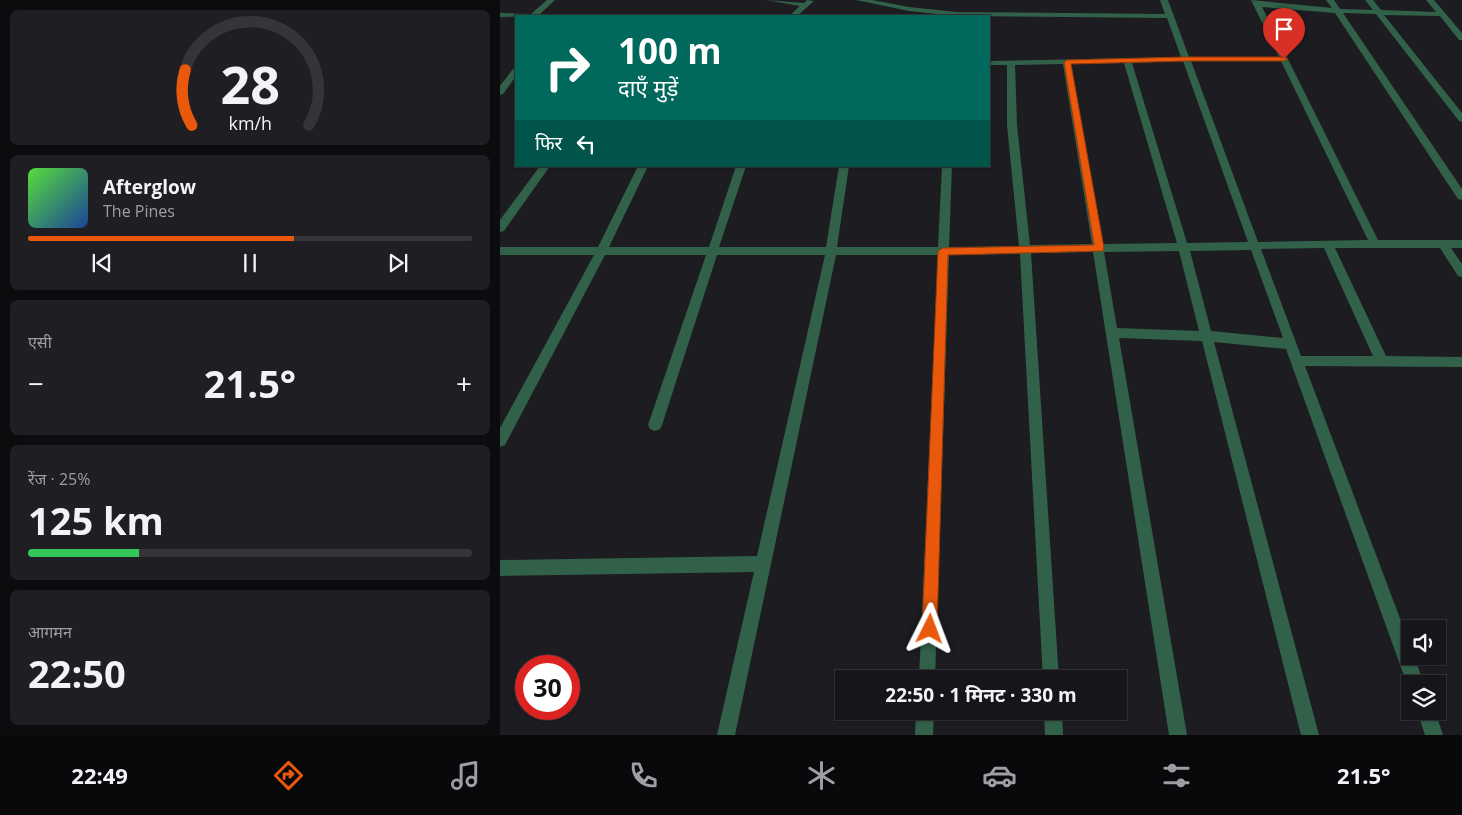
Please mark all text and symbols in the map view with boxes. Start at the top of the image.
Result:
pin [1263,8,1305,59]
icon: arrive [1270,15,1298,43]
text: 100 m [618,27,722,74]
icon: right [535,35,600,100]
text: 28 [220,48,280,119]
text: दाएँ मुड़ें [618,72,678,102]
text: km/h [228,111,272,135]
text: फिर [535,130,562,156]
icon: left [572,130,600,158]
text: Afterglow [103,174,196,200]
text: The Pines [103,200,175,222]
icon: previous [88,249,116,277]
icon: pause [236,249,264,277]
icon: next [384,249,412,277]
text: एसी [28,331,52,353]
text: 21.5° [204,357,296,409]
text: − [28,364,44,402]
text: + [456,364,472,402]
text: रेंज · 25% [28,468,90,490]
text: 125 km [28,494,164,546]
position arrow [903,602,955,654]
map controls [1401,620,1446,720]
button: sound [1401,620,1446,665]
text: आगमन [28,621,72,643]
text: 22:50 [28,647,126,699]
speed limit sign: 30 [515,655,580,720]
button: layers [1401,675,1446,720]
text: 22:50 · 1 मिनट · 330 m [885,682,1077,708]
icon: directions [271,758,306,793]
icon: music [448,758,483,793]
icon: phone [626,758,661,793]
icon: climate [804,758,839,793]
icon: car [982,758,1017,793]
icon: filters [1159,758,1194,793]
text: 22:49 [71,760,128,790]
text: 21.5° [1337,760,1391,790]

